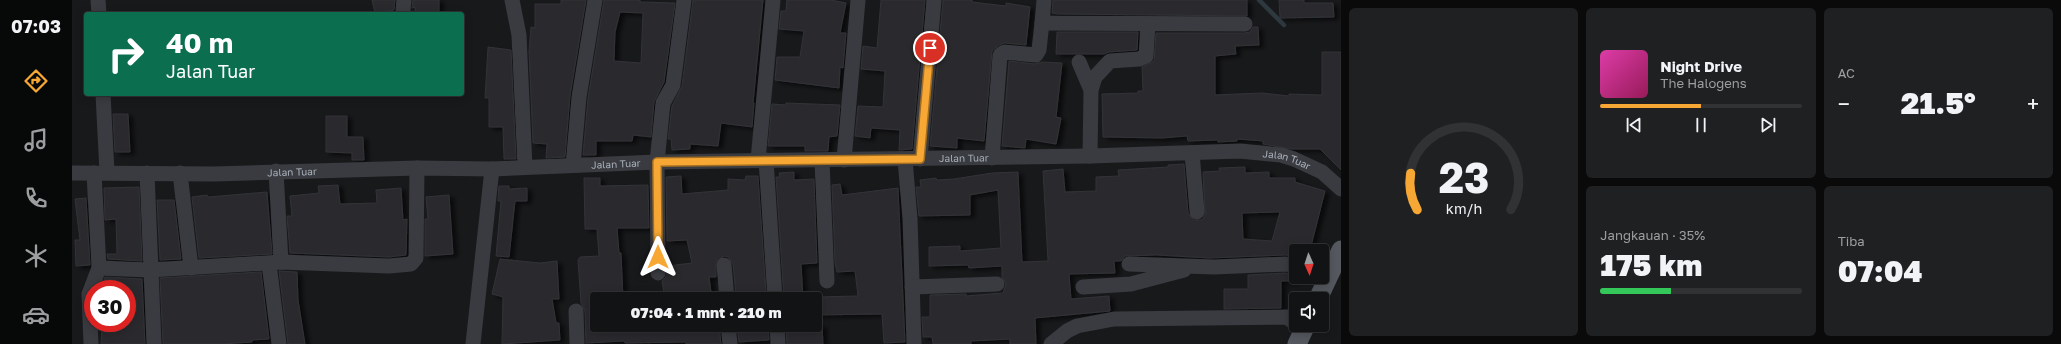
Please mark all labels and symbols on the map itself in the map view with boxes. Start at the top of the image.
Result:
pin [913,31,947,65]
street label: Jalan Tuar [1262,147,1313,172]
street label: Jalan Tuar [939,151,989,164]
street label: Jalan Tuar [591,157,641,171]
street label: Jalan Tuar [267,165,317,178]
position arrow [637,236,679,278]
north arrow [1289,244,1329,284]
speed limit sign: 30 [84,280,136,332]

